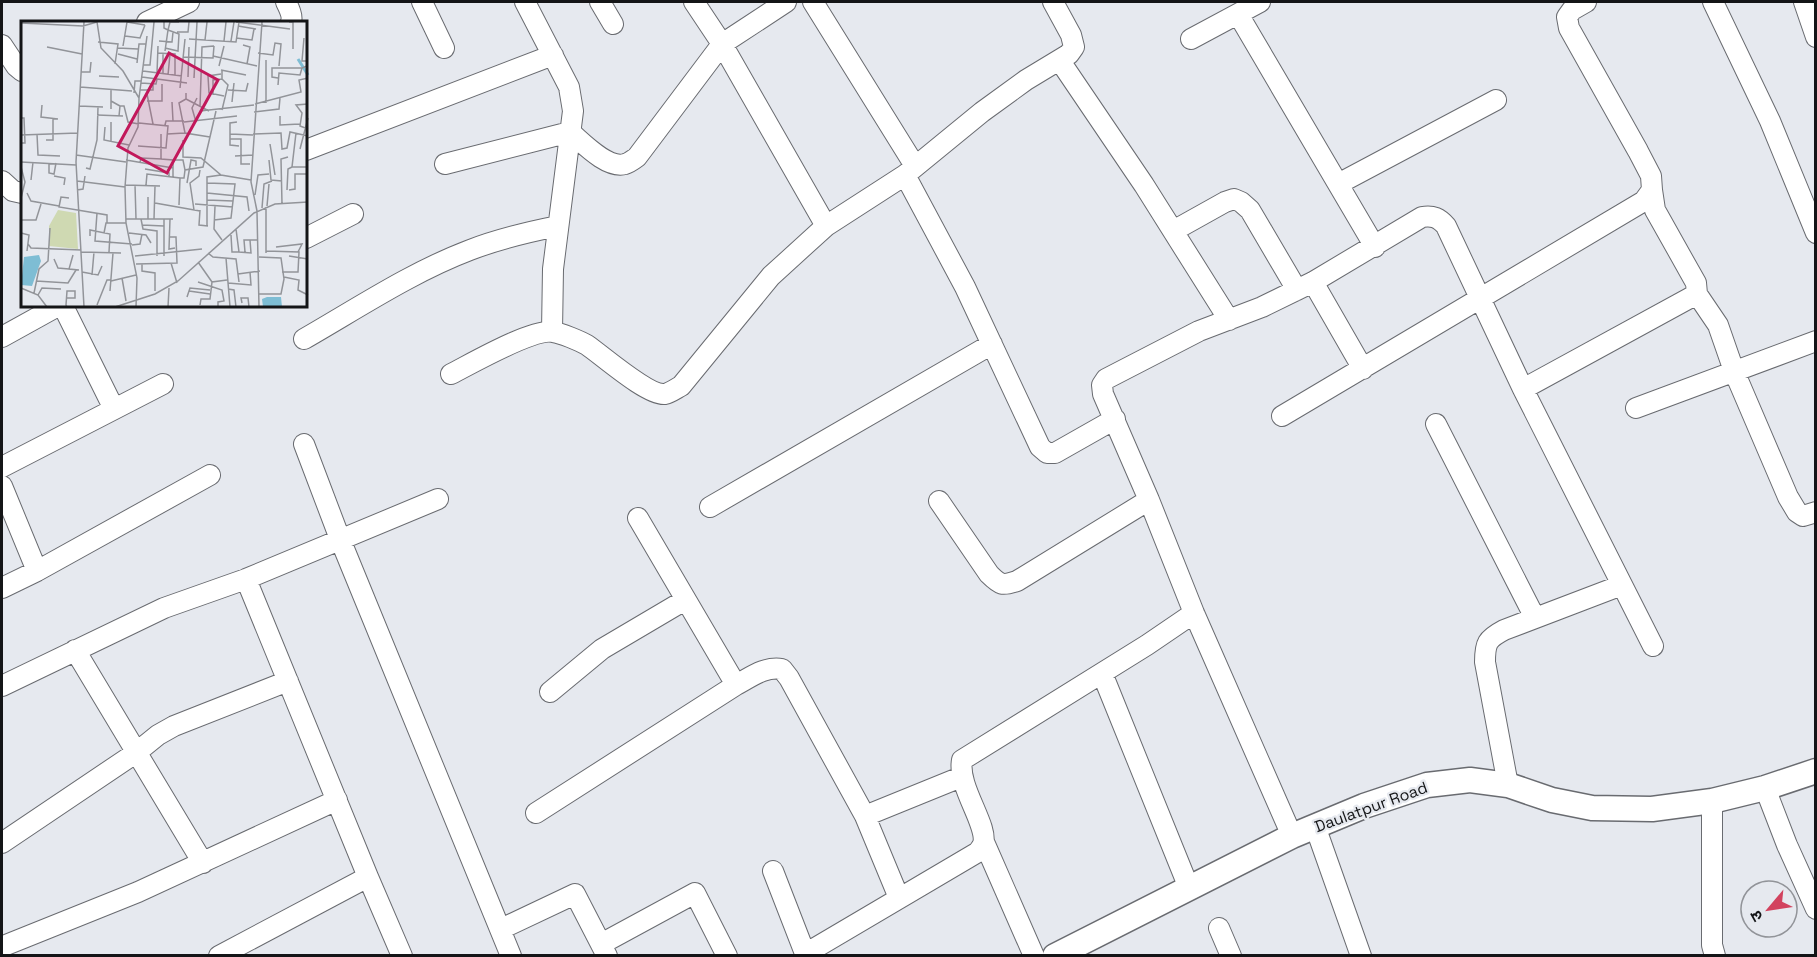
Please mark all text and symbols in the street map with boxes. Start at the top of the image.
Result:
inset map [21,21,308,308]
street label: Daulatpur Road [1312,777,1430,837]
north arrow [1739,879,1799,939]
text: उ [1745,906,1768,925]

